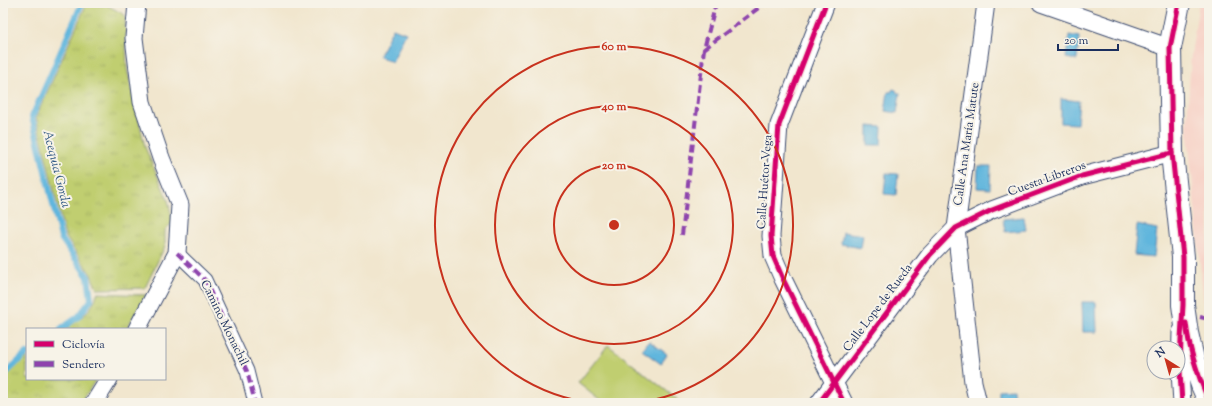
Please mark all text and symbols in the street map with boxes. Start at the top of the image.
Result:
scale bar [1058,26,1118,52]
text: 20 m [1064,32,1089,50]
text: 60 m [602,38,626,56]
street label: Calle Ana María Matute [949,81,985,207]
text: 40 m [601,98,626,116]
water label: Acequia Gorda [38,128,74,210]
street label: Calle Huétor Vega [753,134,777,230]
street label: Cuesta Libreros [1005,156,1089,201]
text: 20 m [602,157,626,175]
centre of rings [607,218,621,232]
street label: Calle Lope de Rueda [839,260,917,356]
street label: Camino Monachil [195,277,253,370]
legend [26,328,166,380]
text: Ciclovía [62,336,105,354]
north arrow [1146,340,1186,380]
text: N [1151,344,1169,362]
text: Sendero [62,356,105,374]

